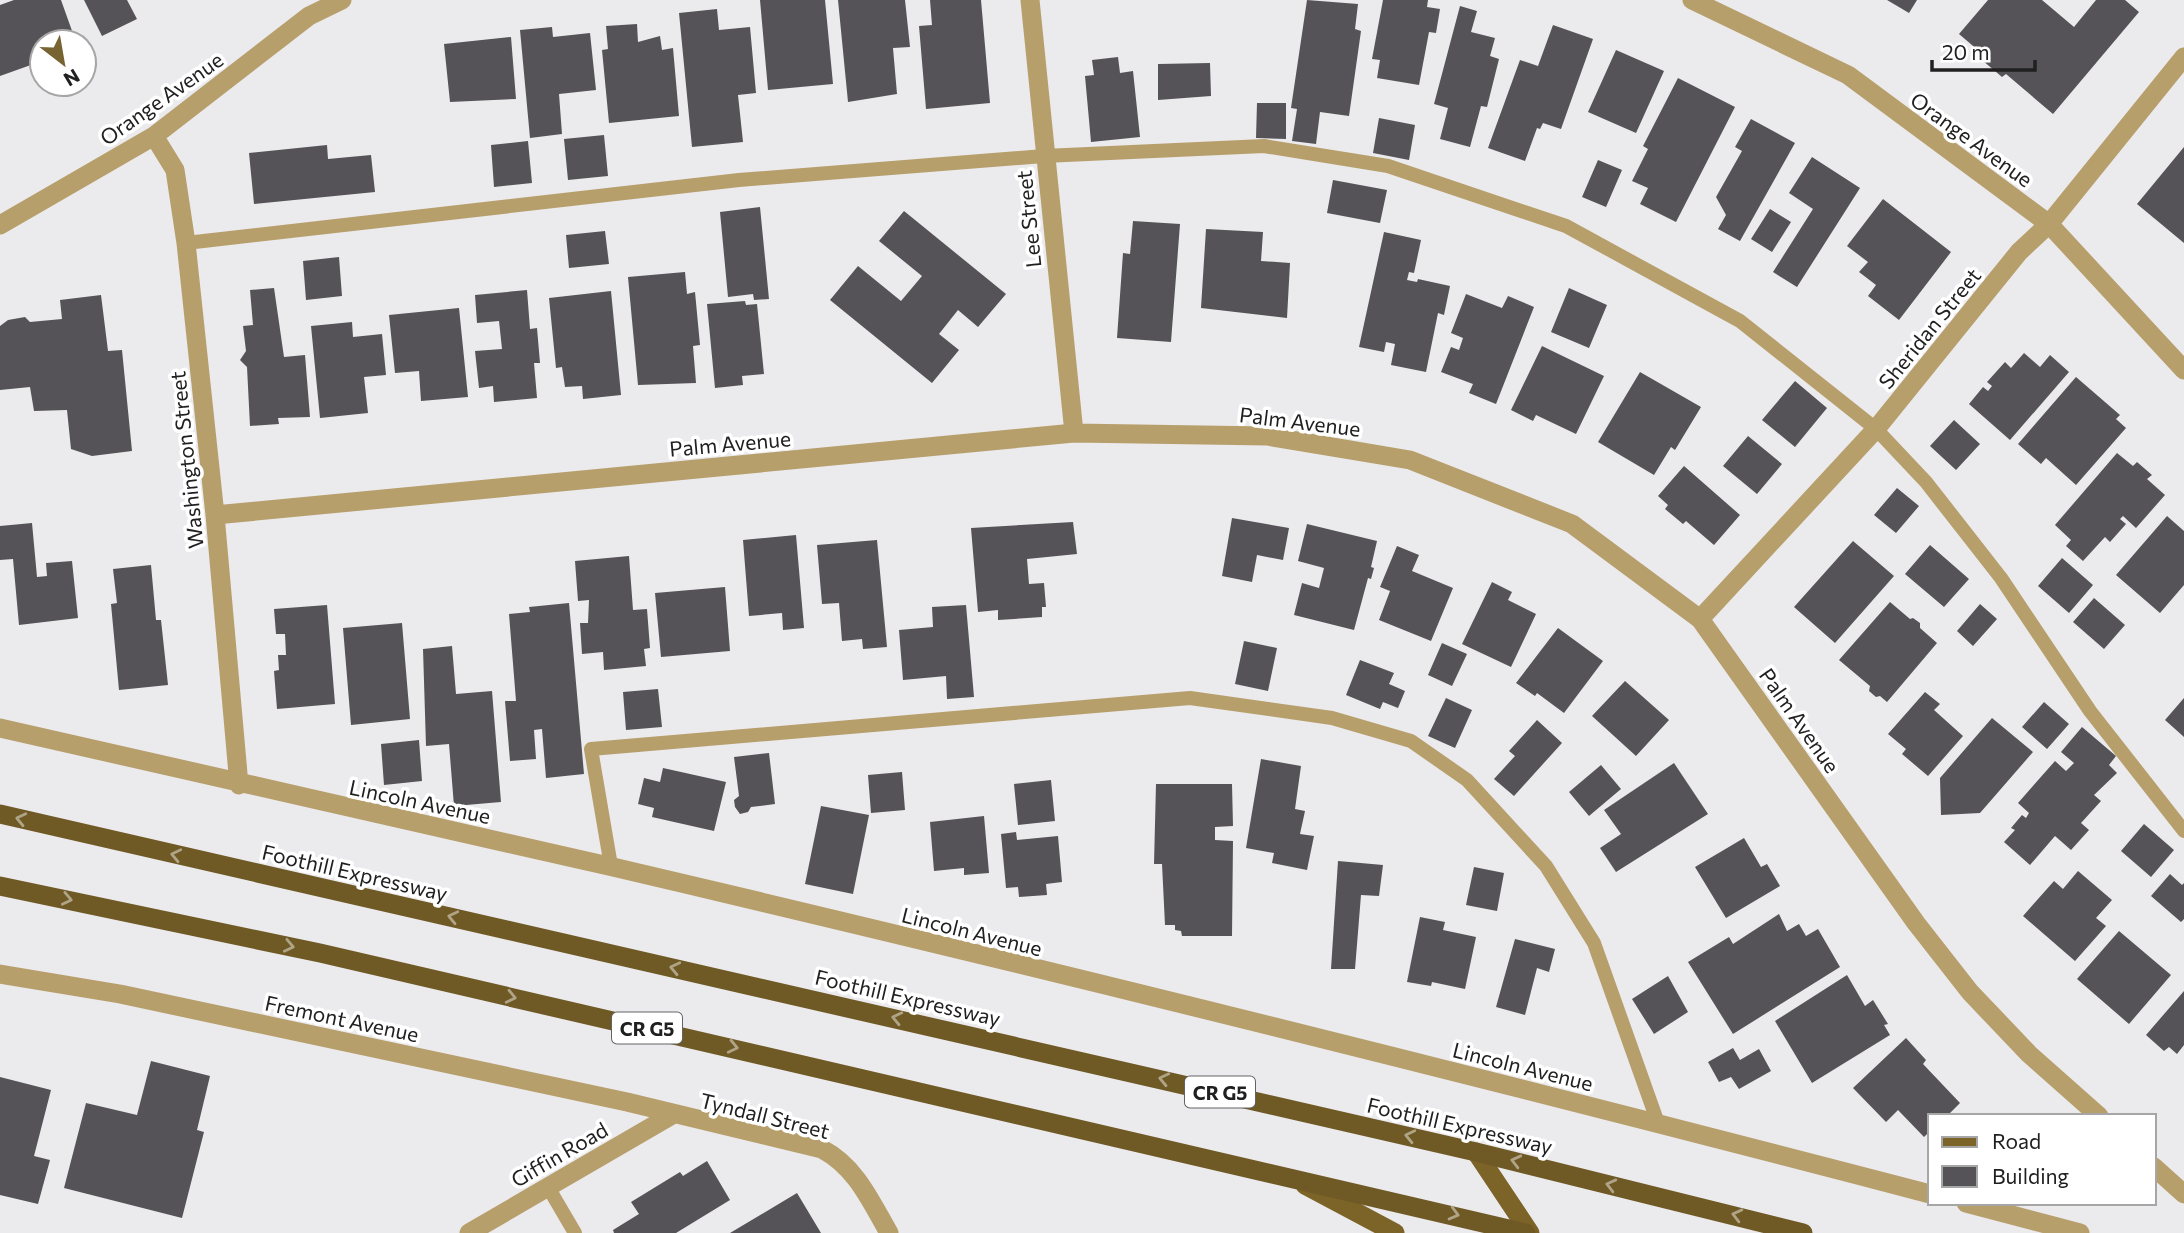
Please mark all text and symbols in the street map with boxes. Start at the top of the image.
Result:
north arrow [28,28,98,98]
scale bar [1932,28,2035,72]
text: 20 m [1942,39,1990,64]
street label: Orange Avenue [95,46,227,150]
text: N [60,64,84,92]
street label: Orange Avenue [1906,86,2038,192]
street label: Lee Street [1010,169,1046,269]
street label: Sheridan Street [1873,263,1985,393]
street label: Washington Street [164,370,208,550]
street label: Palm Avenue [1238,401,1362,441]
street label: Palm Avenue [668,425,792,461]
street label: Palm Avenue [1755,663,1845,777]
street label: Lincoln Avenue [347,774,493,828]
one-way arrow [15,813,27,827]
street label: Foothill Expressway [260,839,450,906]
one-way arrow [170,848,182,863]
one-way arrow [61,890,73,905]
street label: Lincoln Avenue [899,901,1045,961]
one-way arrow [447,911,459,926]
one-way arrow [283,938,295,953]
one-way arrow [669,962,681,976]
street label: Foothill Expressway [813,964,1003,1031]
one-way arrow [505,988,517,1003]
street label: Fremont Avenue [263,990,421,1046]
road number: CR G5 [612,1012,682,1044]
one-way arrow [891,1012,903,1026]
street label: Lincoln Avenue [1450,1036,1596,1096]
one-way arrow [727,1039,739,1054]
one-way arrow [1158,1073,1170,1088]
road number: CR G5 [1185,1076,1255,1108]
street label: Tyndall Street [698,1087,832,1143]
street label: Foothill Expressway [1365,1092,1555,1159]
legend [1928,1114,2156,1205]
street label: Giffin Road [506,1116,612,1192]
text: Road [1992,1128,2041,1153]
one-way arrow [1404,1130,1416,1145]
one-way arrow [1510,1155,1522,1169]
text: Building [1992,1163,2069,1188]
one-way arrow [1605,1179,1617,1193]
one-way arrow [1448,1206,1460,1221]
one-way arrow [1731,1209,1743,1224]

